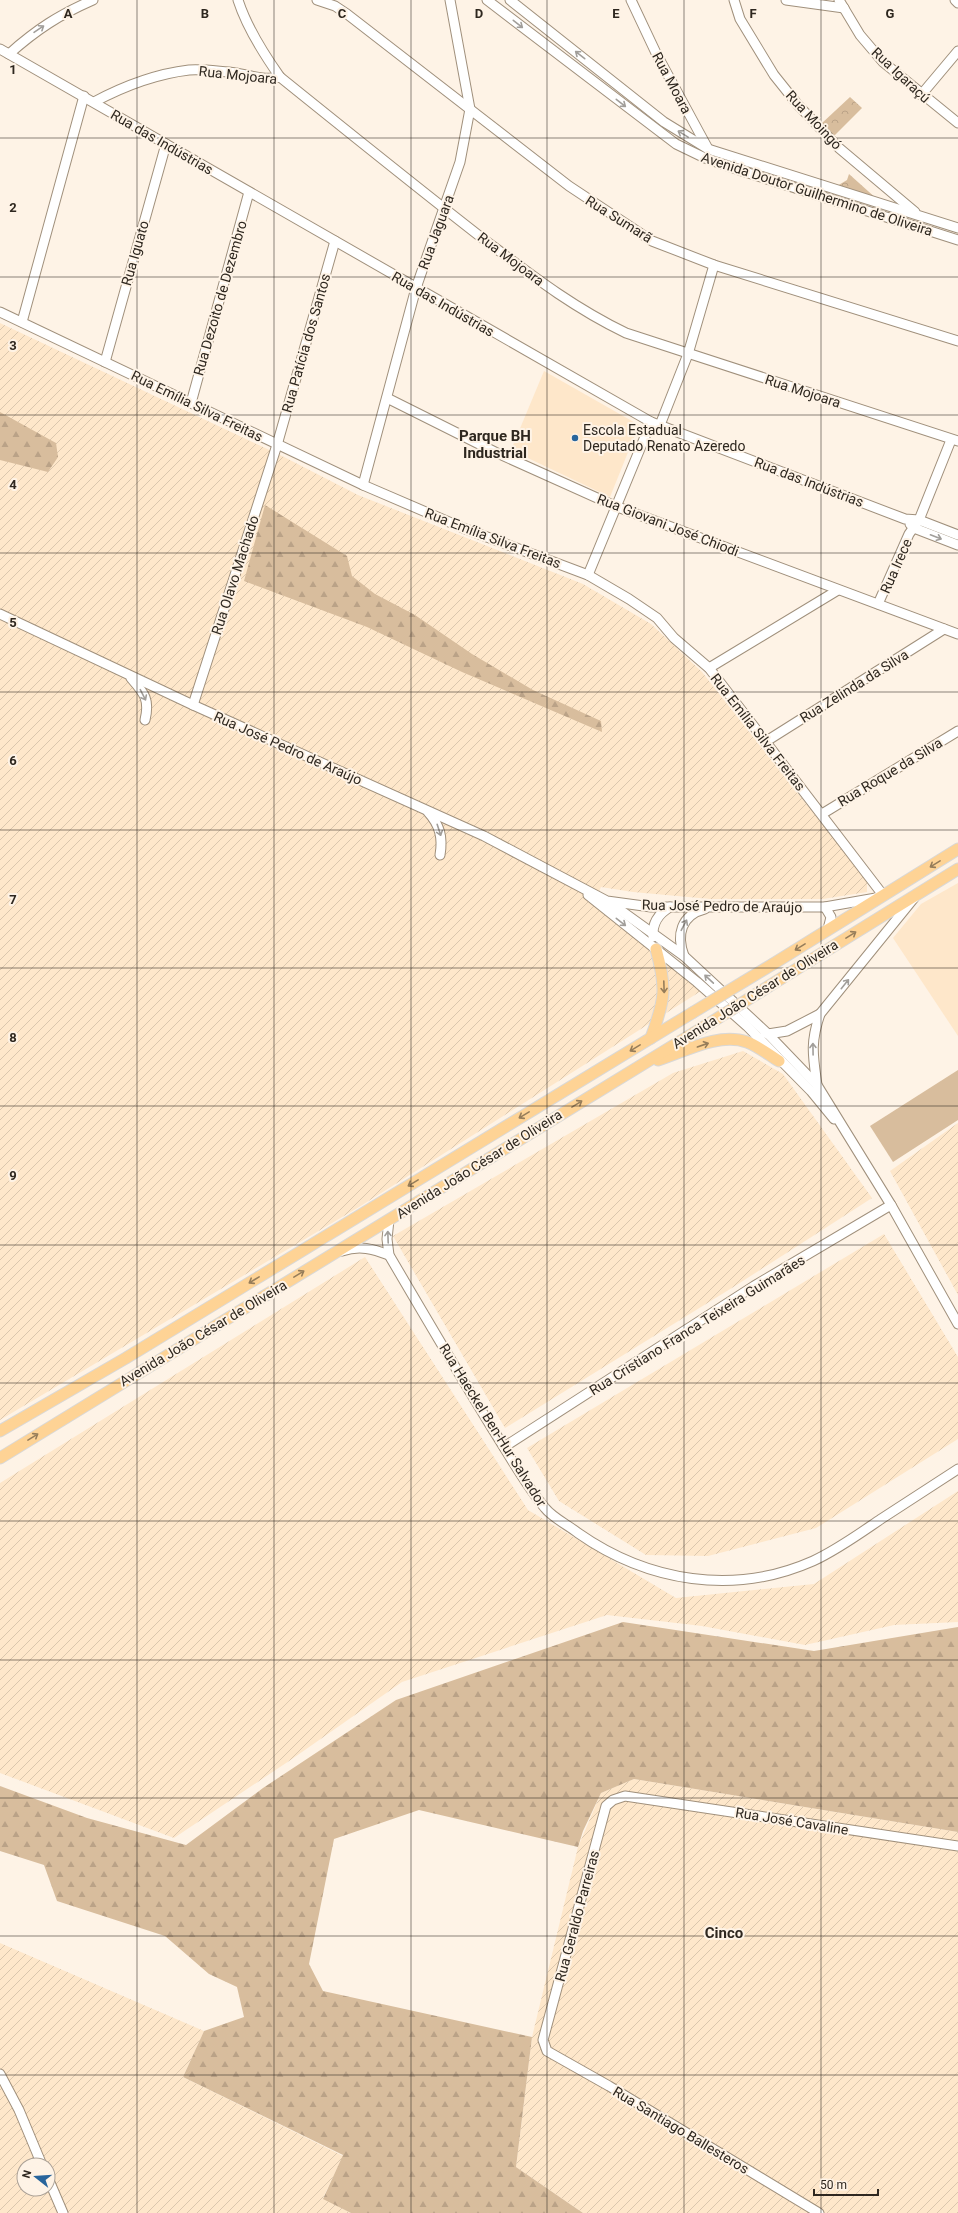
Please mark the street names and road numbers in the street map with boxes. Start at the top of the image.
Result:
street label: Rua Igaraçú [869,44,933,106]
street label: Rua Moara [649,50,695,116]
street label: Rua Mojoara [198,63,278,87]
street label: Rua Moingó [783,87,845,153]
street label: Rua das Indústrias [108,106,216,178]
street label: Avenida Doutor Guilhermino de Oliveira [699,149,935,239]
street label: Rua Sumarã [583,192,655,246]
street label: Rua Jaguara [415,193,457,271]
street label: Rua Iguato [118,219,152,287]
street label: Rua Dezoito de Dezembro [190,219,250,377]
street label: Rua Mojoara [475,229,547,289]
street label: Rua das Indústrias [389,268,497,340]
street label: Rua Patícia dos Santos [279,272,333,414]
street label: Rua Emília Silva Freitas [129,367,265,445]
street label: Rua Mojoara [763,371,843,411]
street label: Rua das Indústrias [752,454,866,510]
street label: Rua Giovani José Chiodi [595,491,741,559]
street label: Rua Emília Silva Freitas [423,505,563,571]
street label: Rua Olavo Machado [208,513,262,637]
street label: Rua Irece [877,536,915,596]
street label: Rua Zelinda da Silva [797,646,911,726]
street label: Rua Emília Silva Freitas [707,670,809,794]
street label: Rua José Pedro de Araújo [211,708,365,788]
street label: Rua Roque da Silva [835,734,945,810]
street label: Rua José Pedro de Araújo [642,897,802,915]
street label: Avenida João César de Oliveira [669,936,841,1052]
street label: Avenida João César de Oliveira [393,1106,565,1222]
street label: Rua Cristiano Franca Teixeira Guimarães [586,1252,808,1398]
street label: Avenida João César de Oliveira [116,1277,290,1389]
street label: Rua Haeckel Ben-Hur Salvador [436,1341,550,1510]
street label: Rua José Cavaline [734,1804,850,1838]
street label: Rua Geraldo Parreiras [552,1849,602,1983]
street label: Rua Santiago Ballesteros [610,2083,752,2177]

